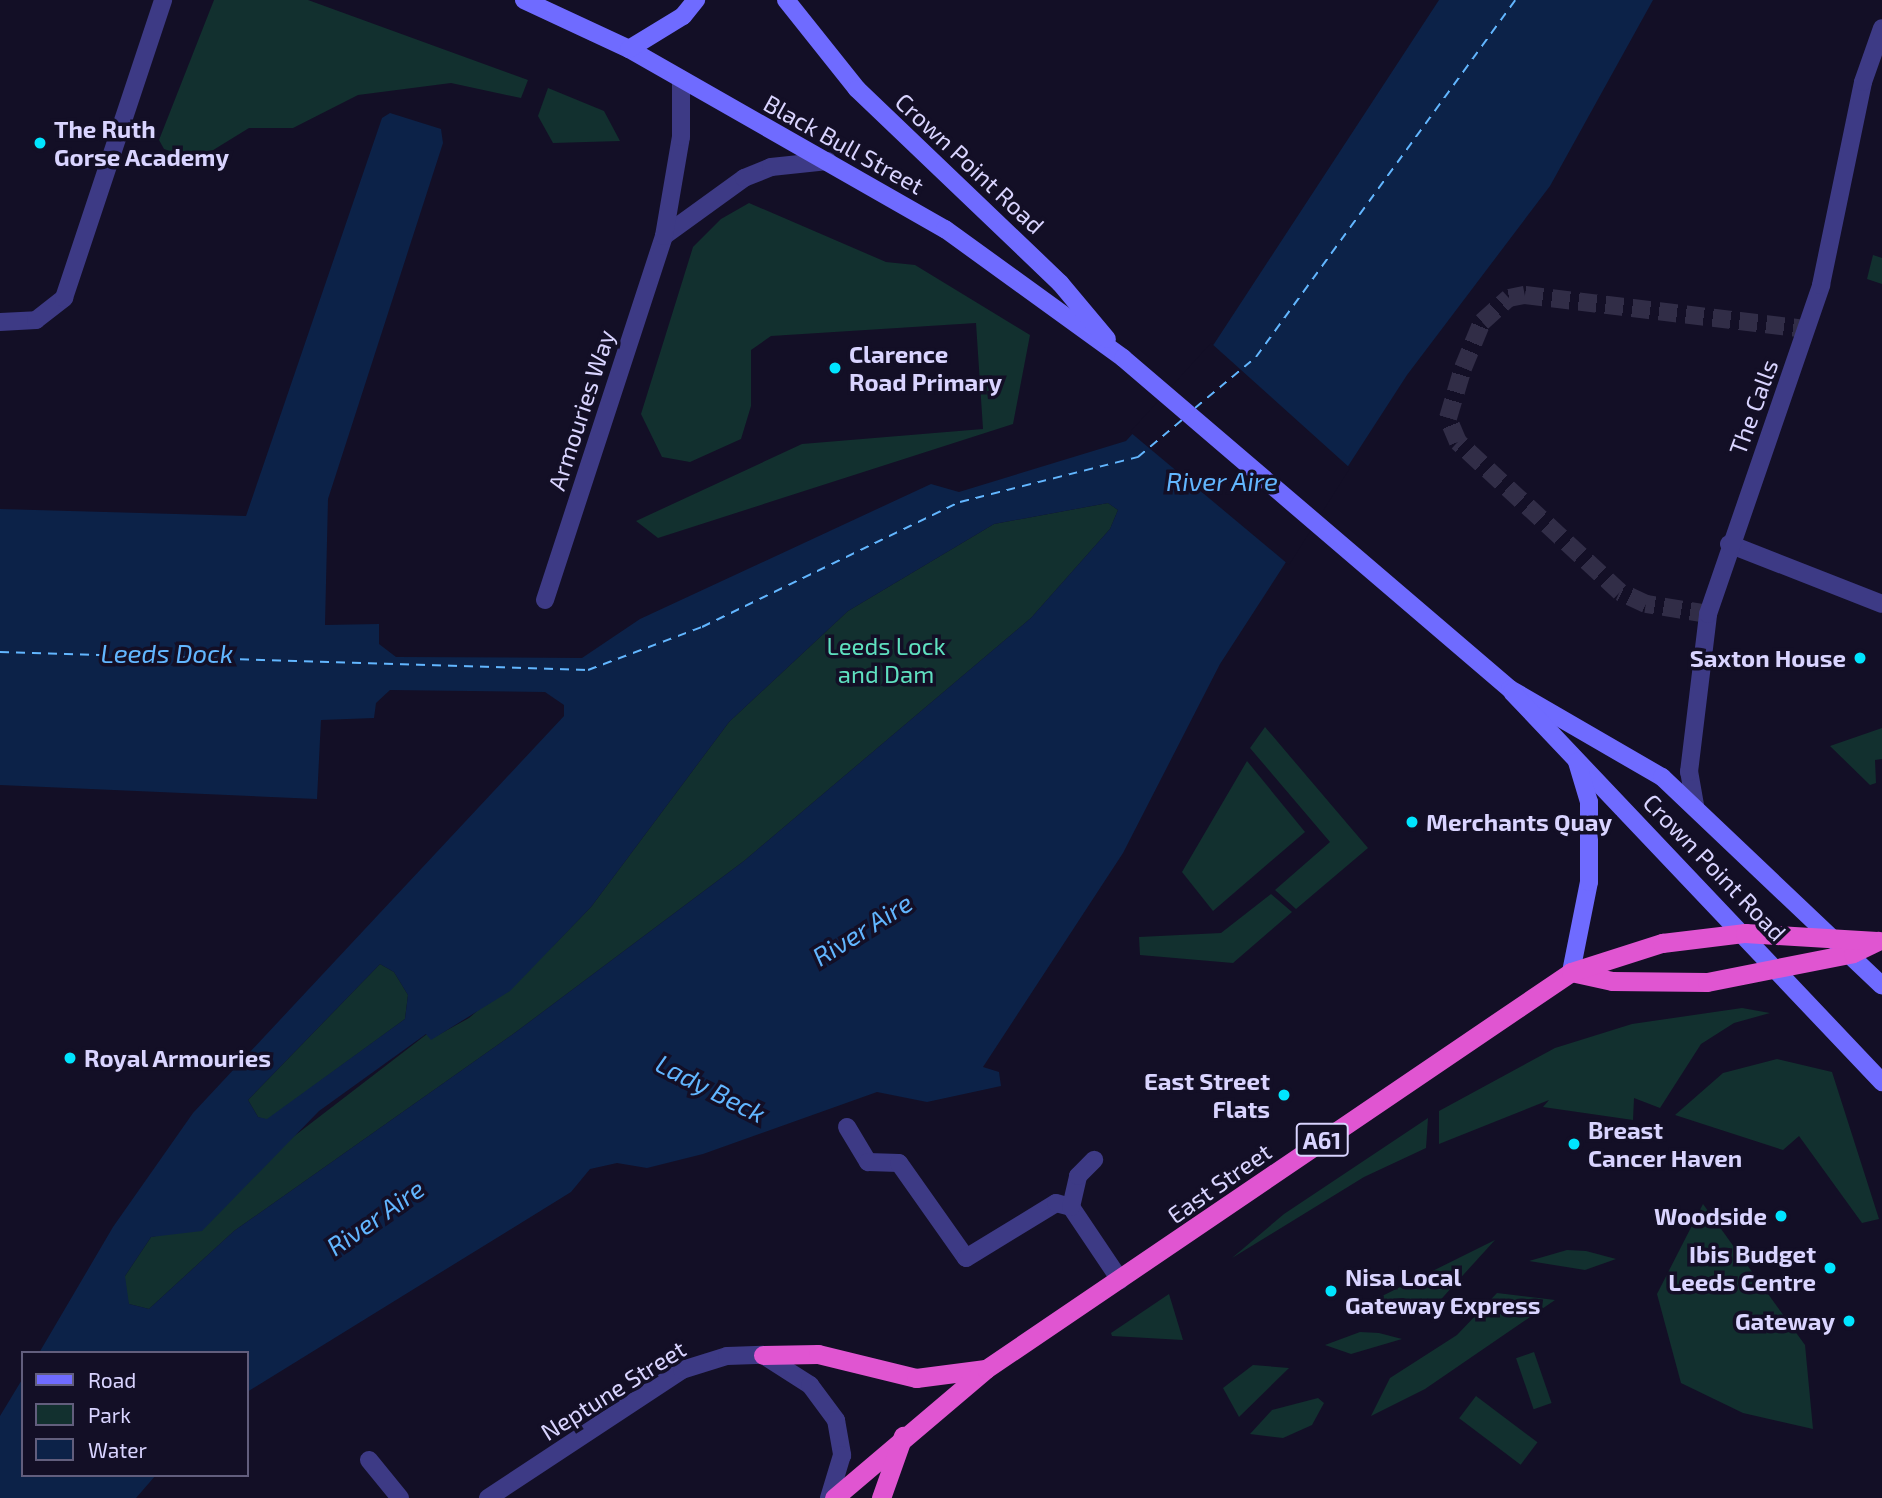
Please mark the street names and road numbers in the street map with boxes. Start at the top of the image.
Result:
street label: Crown Point Road [890,87,1050,239]
street label: Black Bull Street [759,88,929,200]
street label: Armouries Way [541,326,621,494]
street label: The Calls [1722,355,1784,459]
street label: Crown Point Road [1638,788,1792,946]
road number: A61 [1294,1120,1350,1160]
street label: East Street [1162,1137,1276,1229]
street label: Neptune Street [535,1334,691,1446]

